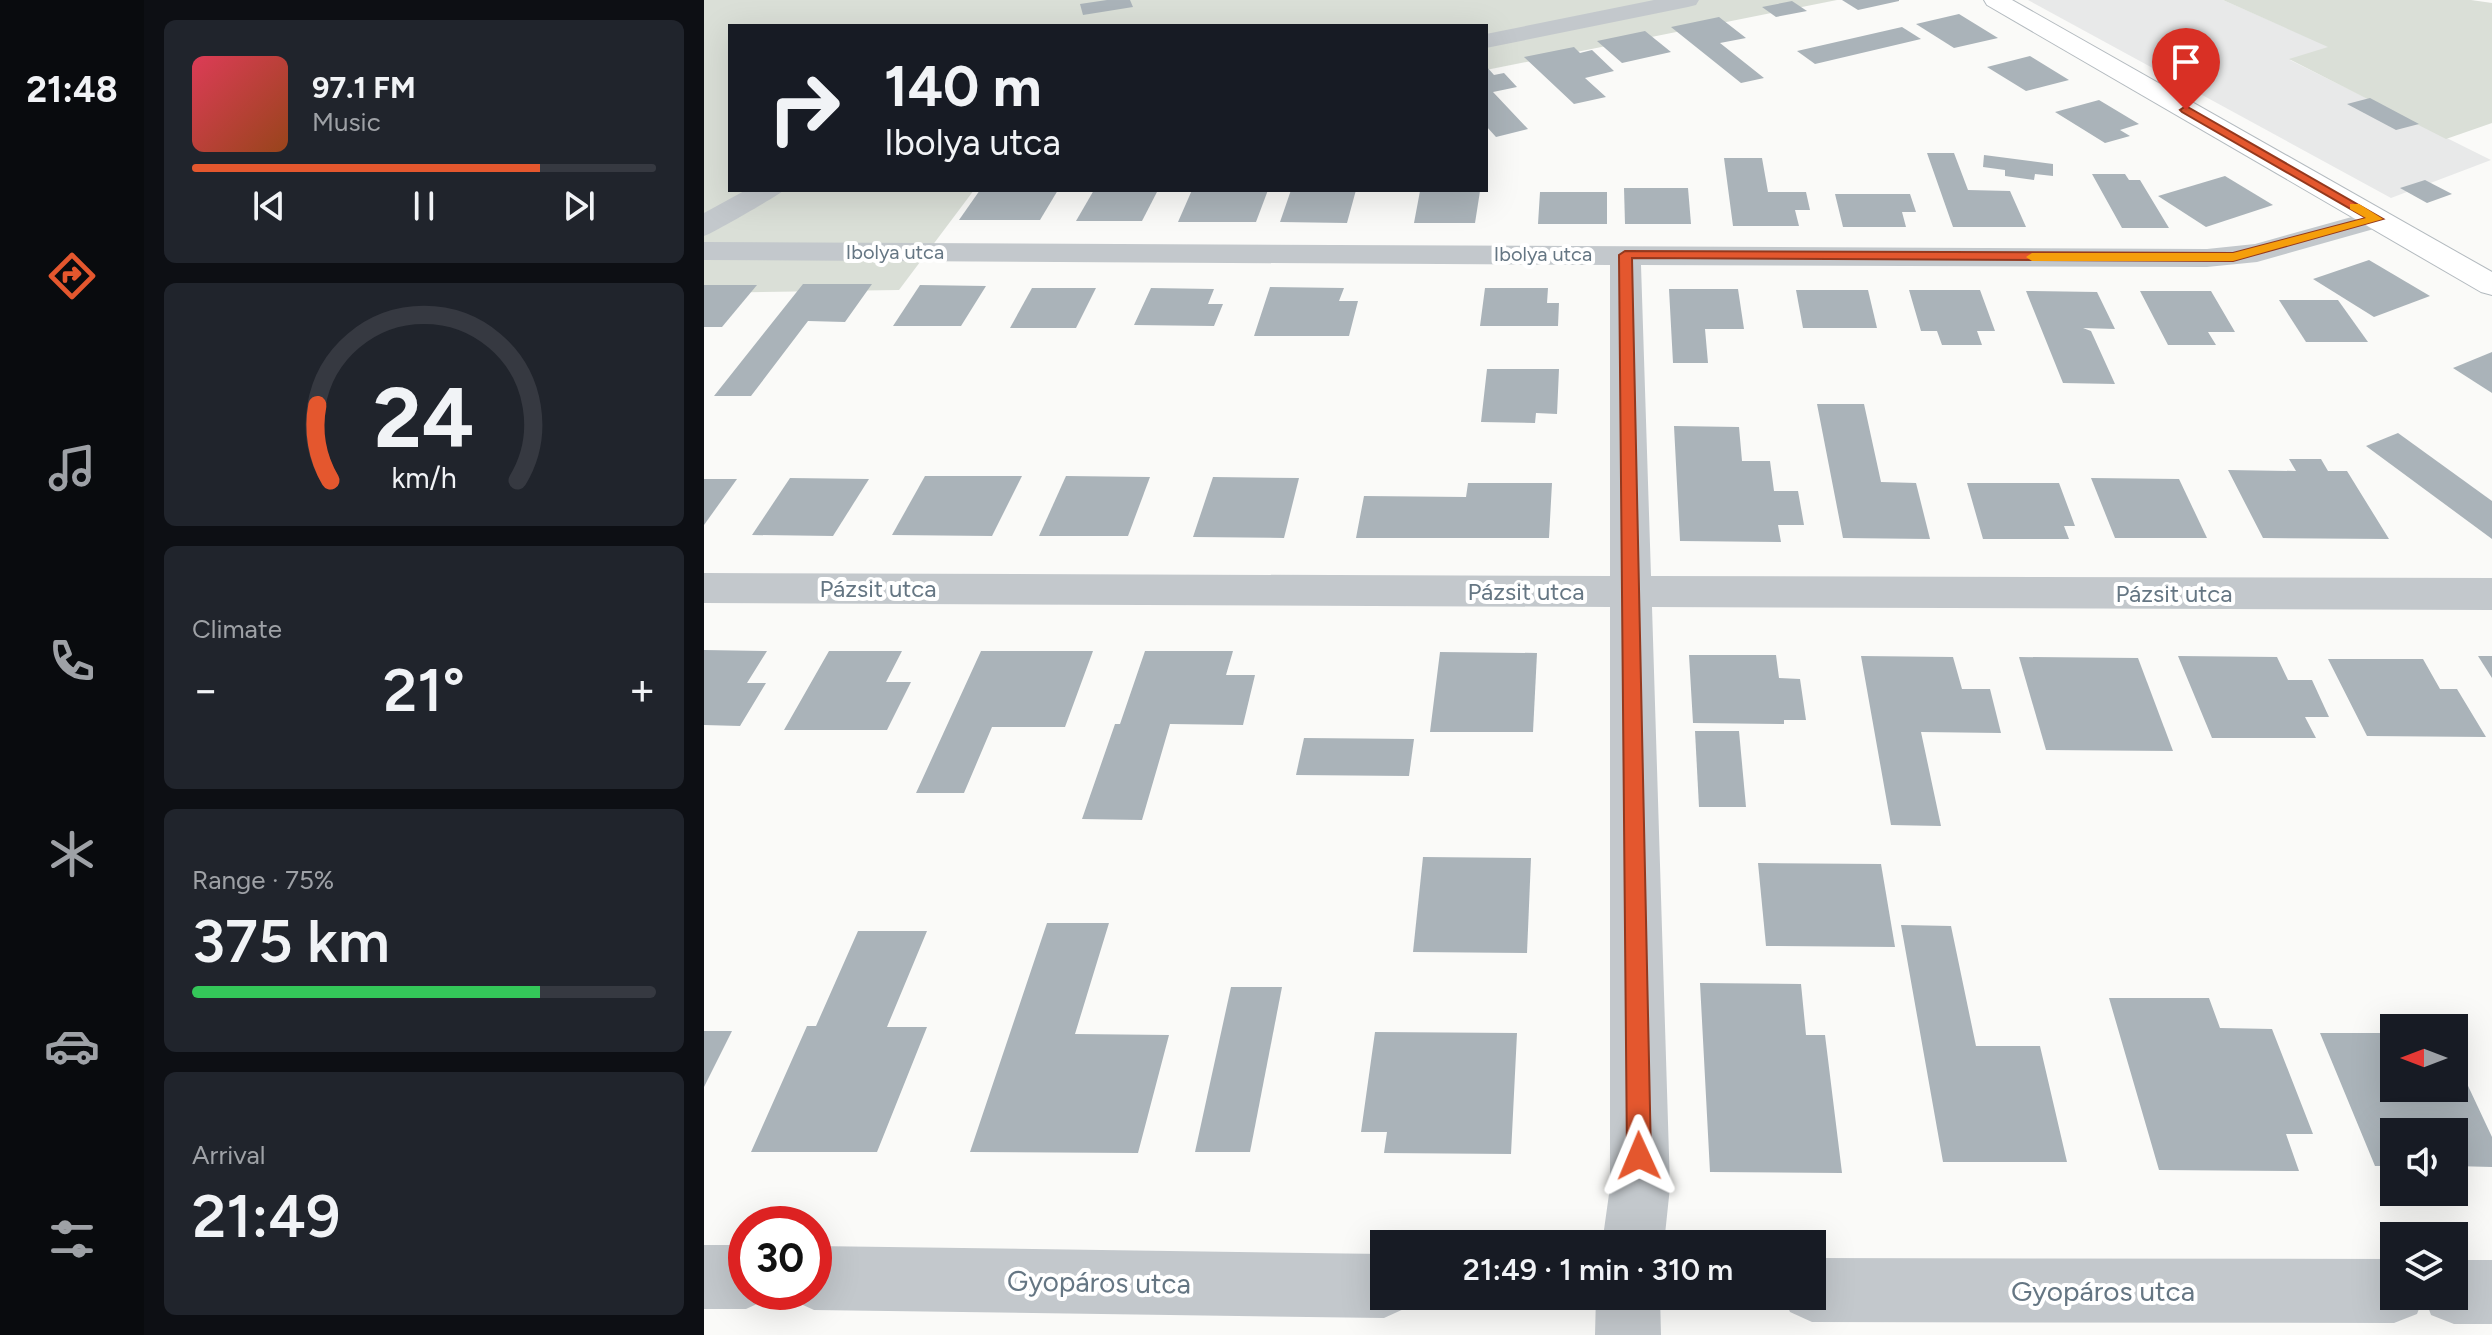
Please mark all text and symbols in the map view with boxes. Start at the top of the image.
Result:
pin [2152,28,2220,110]
icon: arrive [2164,40,2208,84]
text: 140 m [884,53,1042,120]
icon: right [752,56,856,160]
text: 21:48 [26,68,118,111]
text: 97.1 FM [312,69,416,106]
text: Music [312,106,381,138]
text: Ibolya utca [884,121,1061,164]
icon: previous [247,184,291,228]
icon: pause [402,184,446,228]
icon: next [557,184,601,228]
street label: Ibolya utca [846,240,944,264]
street label: Ibolya utca [1494,242,1592,266]
icon: directions [44,248,100,304]
text: 24 [374,367,474,467]
icon: music [44,440,100,496]
text: km/h [391,461,457,495]
street label: Pázsit utca [819,574,937,603]
street label: Pázsit utca [1467,577,1585,606]
street label: Pázsit utca [2115,579,2233,608]
text: Climate [192,613,282,645]
icon: phone [44,633,100,689]
text: 21° [383,654,465,726]
text: − [192,663,219,716]
text: + [629,663,656,716]
icon: climate [44,826,100,882]
text: Range · 75% [192,864,334,896]
text: 375 km [192,905,390,977]
north arrow [2380,1014,2468,1102]
map controls [2380,1014,2468,1310]
icon: car [44,1018,100,1074]
position arrow [1597,1114,1681,1198]
button: sound [2380,1118,2468,1206]
text: Arrival [192,1139,265,1171]
text: 21:49 [192,1180,340,1252]
speed limit sign: 30 [728,1206,832,1310]
icon: filters [44,1211,100,1267]
button: layers [2380,1222,2468,1310]
text: 21:49 · 1 min · 310 m [1463,1251,1733,1288]
street label: Gyopáros utca [1007,1263,1191,1301]
street label: Gyopáros utca [2011,1274,2195,1308]

